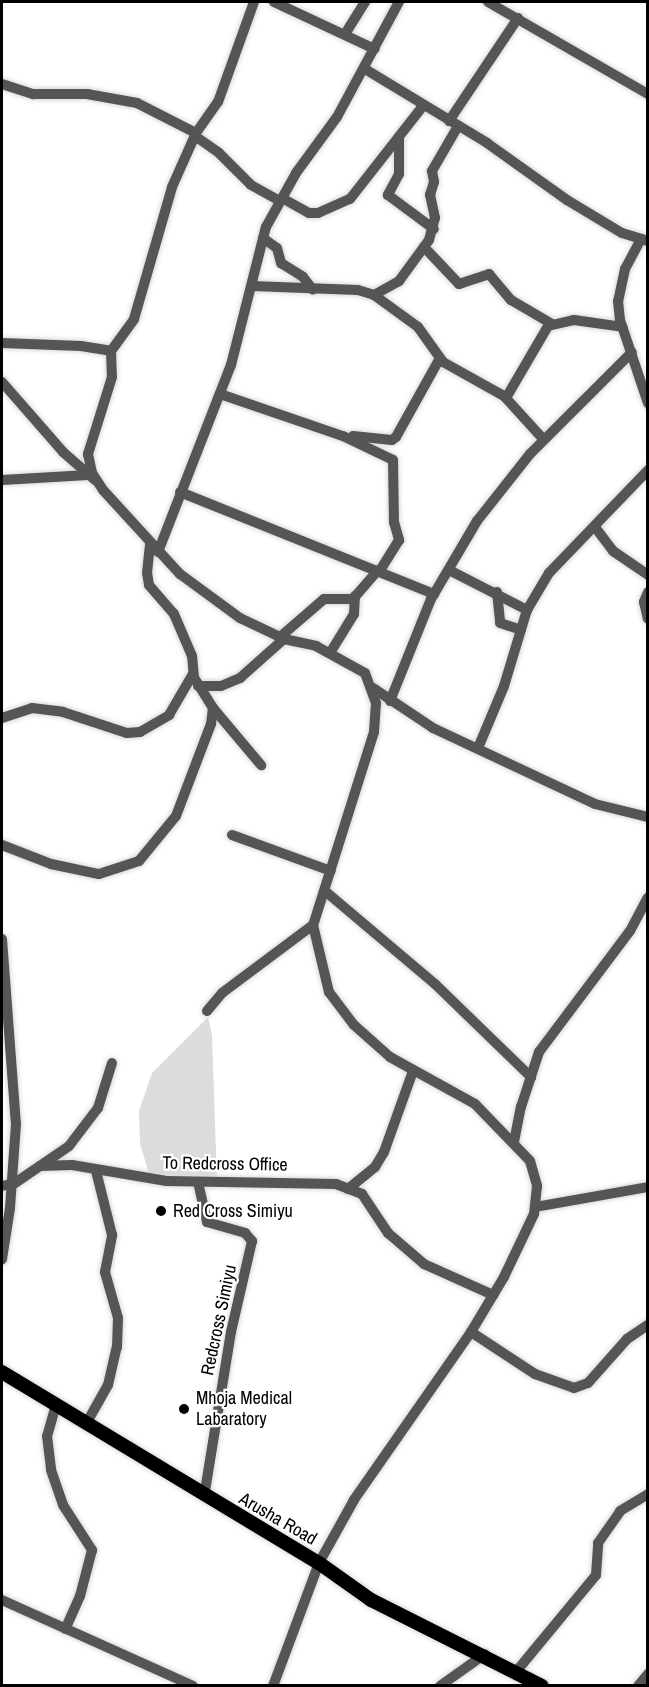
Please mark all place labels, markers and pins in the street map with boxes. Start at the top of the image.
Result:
place label: Red Cross Simiyu [173,1200,293,1222]
marker: Red Cross Simiyu [154,1204,168,1218]
place label: Mhoja Medical Labaratory [196,1388,292,1430]
marker: Mhoja Medical Labaratory [177,1402,191,1416]

